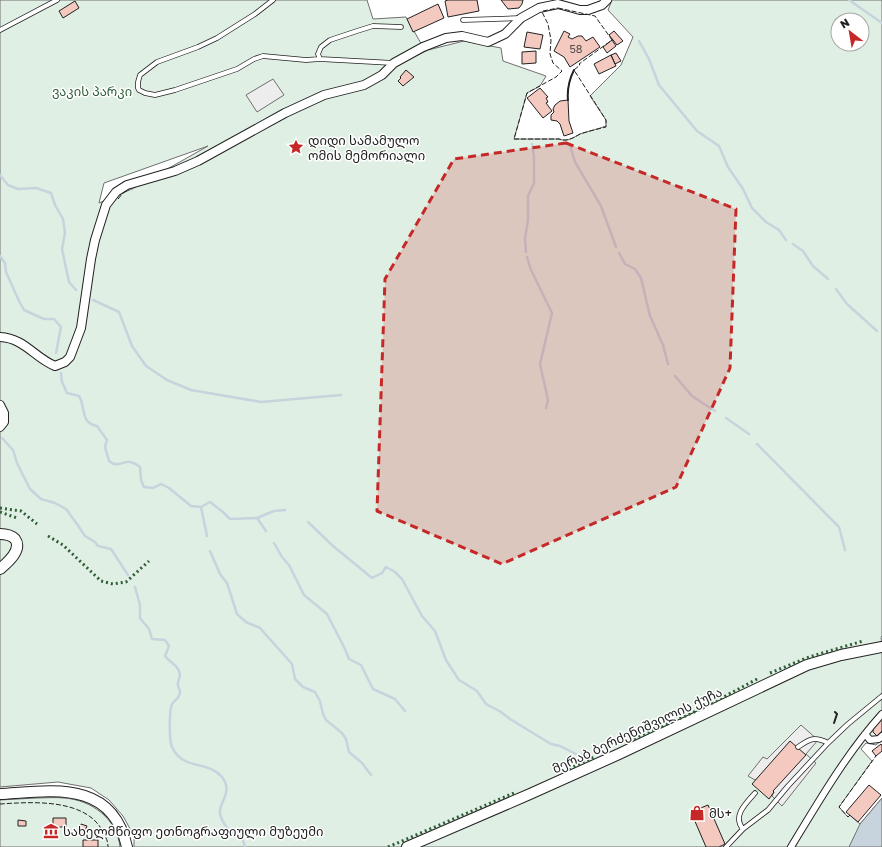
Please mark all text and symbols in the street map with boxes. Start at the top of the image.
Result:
north arrow [830,12,870,52]
text: N [838,15,852,31]
house number: 58 [569,42,583,55]
park label: ვაკის პარკი [52,83,132,99]
place label: დიდი სამამულო ომის მემორიალი [308,132,425,164]
place icon: დიდი სამამულო ომის მემორიალი [287,138,305,156]
street label: მერაბ ბერძენიშვილის ქუჩა [549,683,725,777]
shop icon: მს+ [688,804,706,822]
place label: მს+ [709,805,732,821]
museum icon: სახელმწიფო ეთნოგრაფიული მუზეუმი [42,822,60,840]
place label: სახელმწიფო ეთნოგრაფიული მუზეუმი [63,823,323,840]

